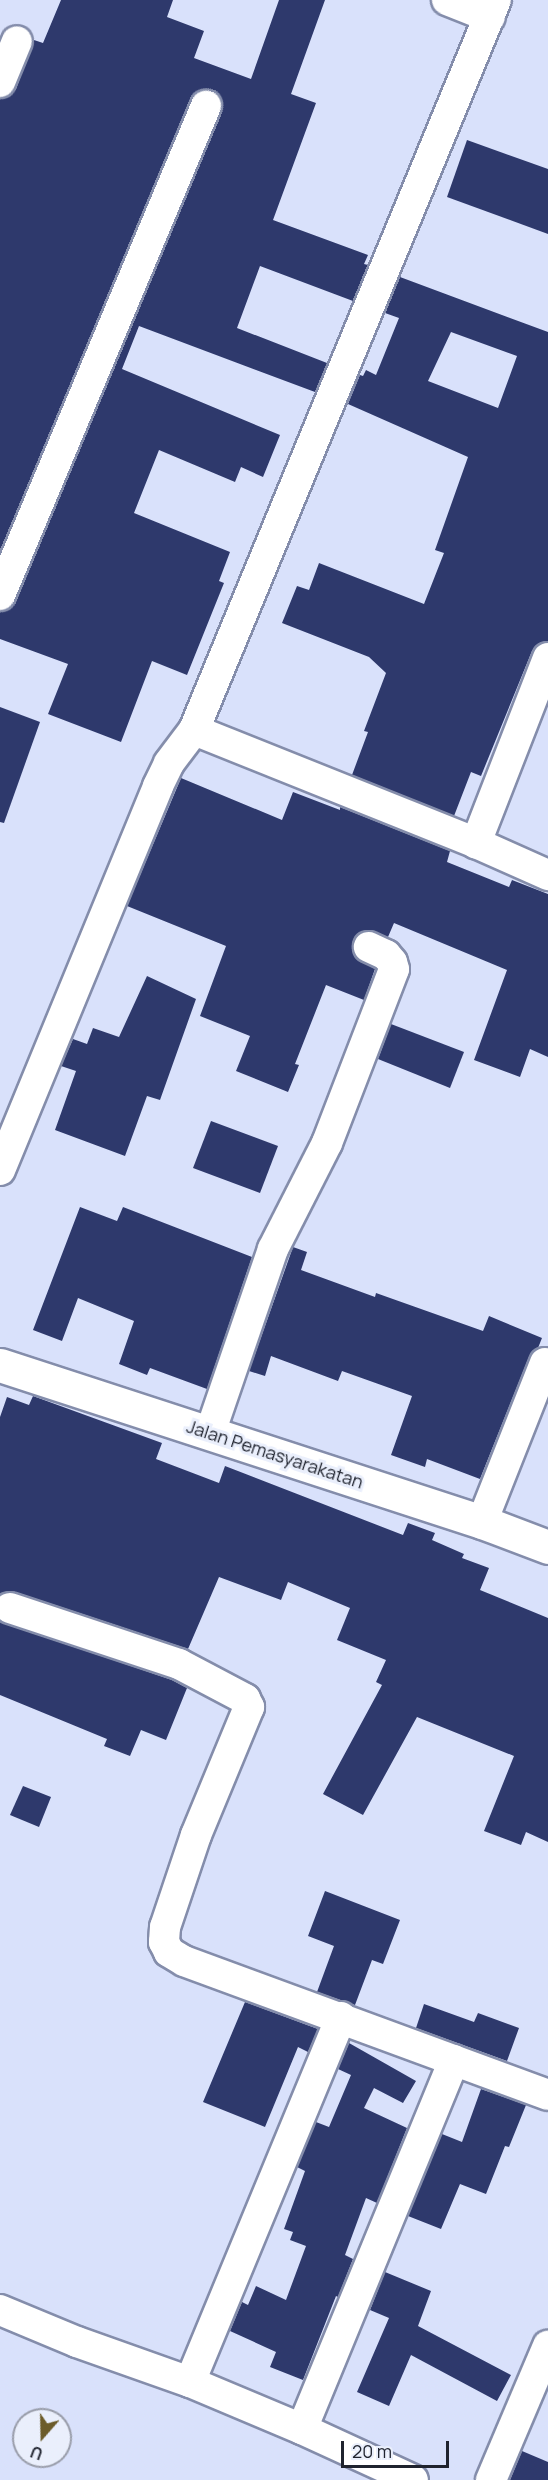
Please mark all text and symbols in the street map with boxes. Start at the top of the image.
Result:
street label: Jalan Pemasyarakatan [184,1415,366,1493]
north arrow [12,2408,72,2468]
scale bar [344,2429,452,2467]
text: 20 m [352,2439,392,2463]
text: U [27,2441,46,2465]

